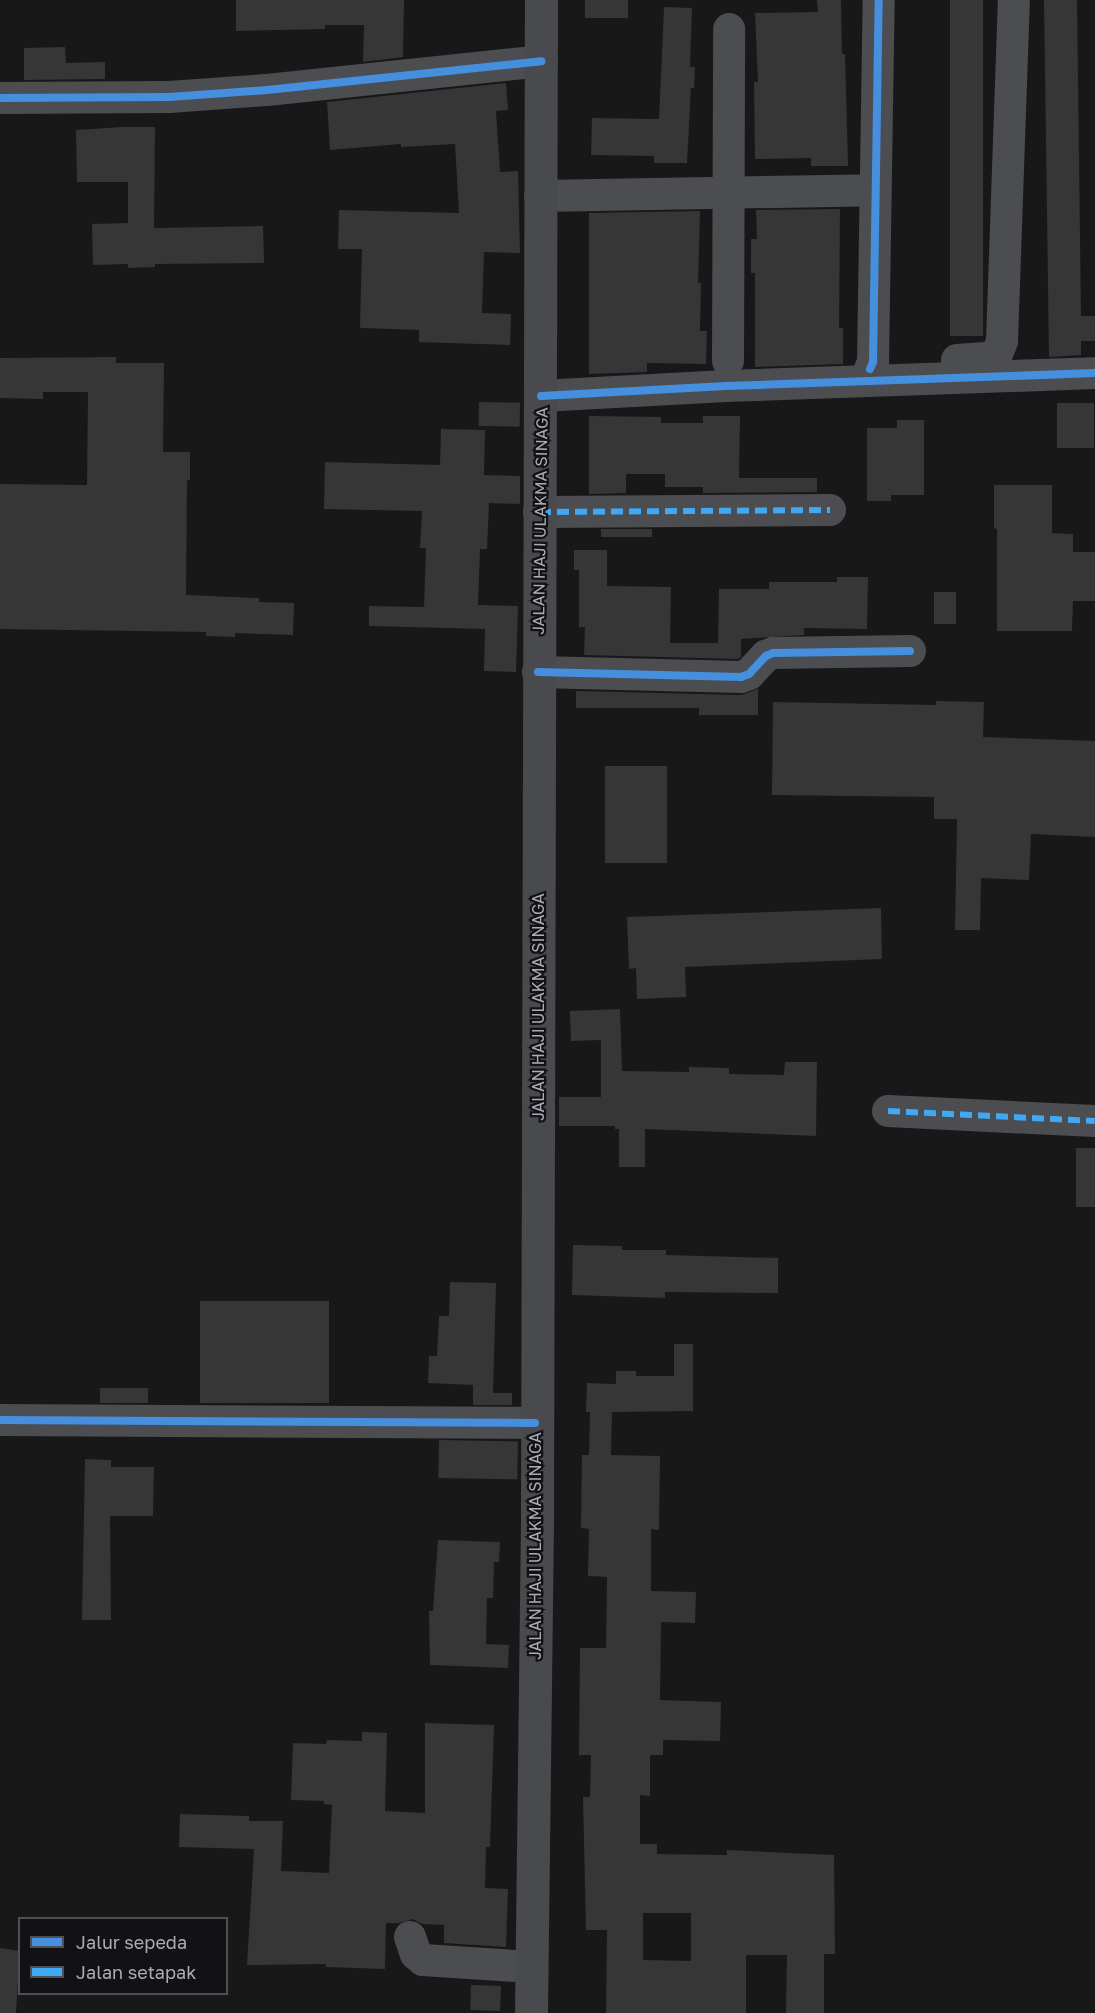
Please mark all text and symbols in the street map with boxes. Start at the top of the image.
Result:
street label: JALAN HAJI ULAKMA SINAGA [528,407,552,635]
street label: JALAN HAJI ULAKMA SINAGA [528,893,548,1121]
street label: JALAN HAJI ULAKMA SINAGA [525,1432,545,1660]
legend [18,1917,228,1995]
text: Jalur sepeda [76,1931,187,1953]
text: Jalan setapak [76,1961,196,1983]

